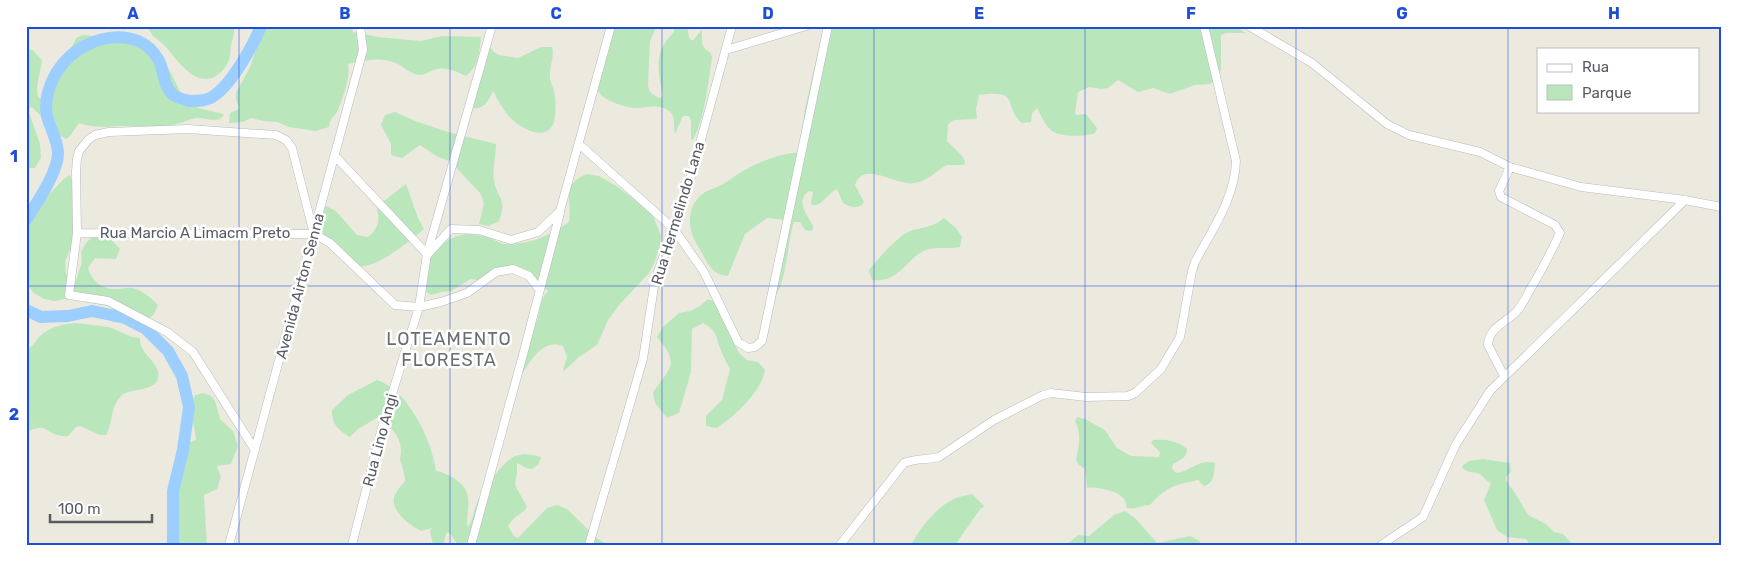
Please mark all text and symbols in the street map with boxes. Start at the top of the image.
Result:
text: A [127,4,139,23]
text: B [339,4,351,23]
text: C [550,4,562,23]
text: D [762,4,774,23]
text: E [974,4,984,23]
text: F [1186,4,1196,23]
text: G [1396,4,1408,23]
text: H [1608,4,1620,23]
legend [1537,48,1700,112]
text: Rua [1582,58,1609,76]
text: Parque [1582,84,1632,102]
street label: Rua Hermelindo Lana [648,139,708,287]
text: 1 [10,147,18,166]
street label: Avenida Airton Senna [272,211,328,361]
street label: Rua Marcio A Limacm Preto [100,224,290,242]
district label: LOTEAMENTO FLORESTA [386,328,512,371]
street label: Rua Lino Angi [359,392,401,488]
text: 2 [9,405,19,424]
scale bar [50,491,152,523]
text: 100 m [58,500,100,518]

